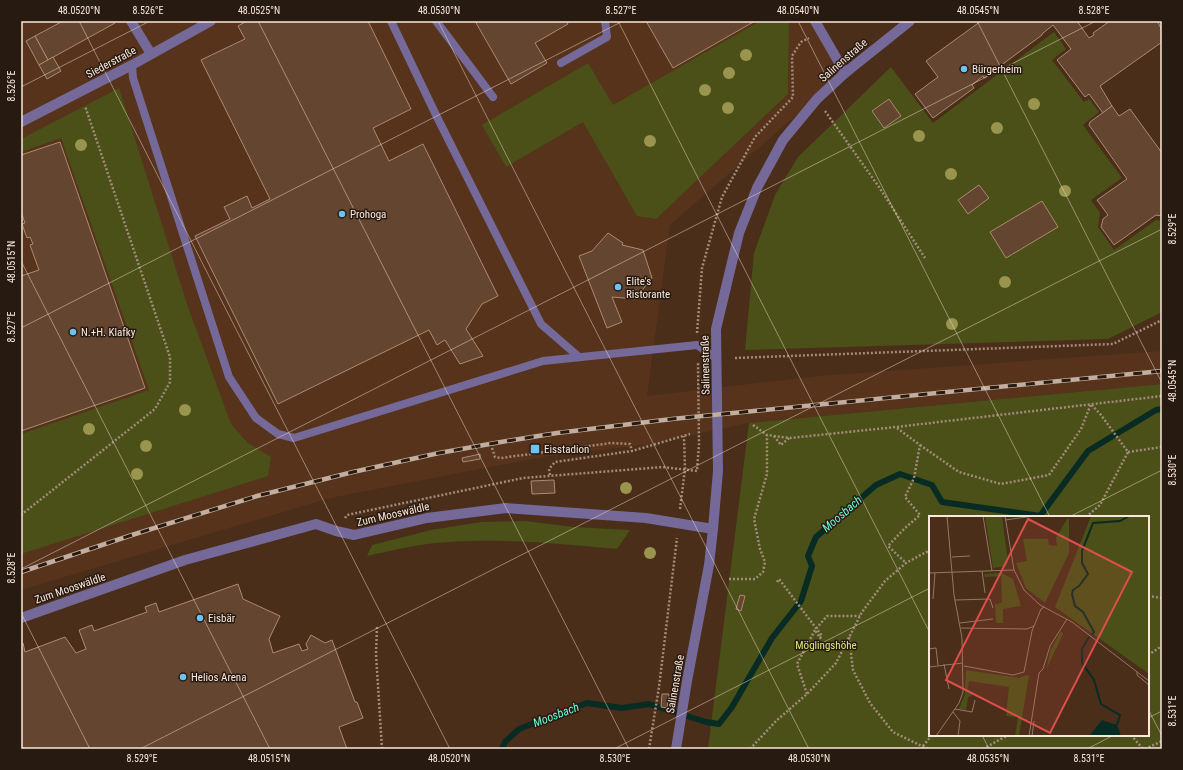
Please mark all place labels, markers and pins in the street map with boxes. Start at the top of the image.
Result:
place label: Bürgerheim [972,63,1022,76]
marker: Bürgerheim [959,64,969,74]
place label: Prohoga [350,208,386,221]
marker: Prohoga [337,209,347,219]
place label: Elite's Ristorante [626,275,670,301]
marker: Elite's Ristorante [613,282,623,292]
place label: N.+H. Klafky [81,326,136,339]
marker: N.+H. Klafky [68,327,78,337]
marker: Eisstadion [529,443,541,455]
place label: Eisstadion [544,443,589,456]
place label: Eisbär [208,612,236,625]
marker: Eisbär [195,613,205,623]
place label: Helios Arena [191,671,246,684]
marker: Helios Arena [178,672,188,682]

